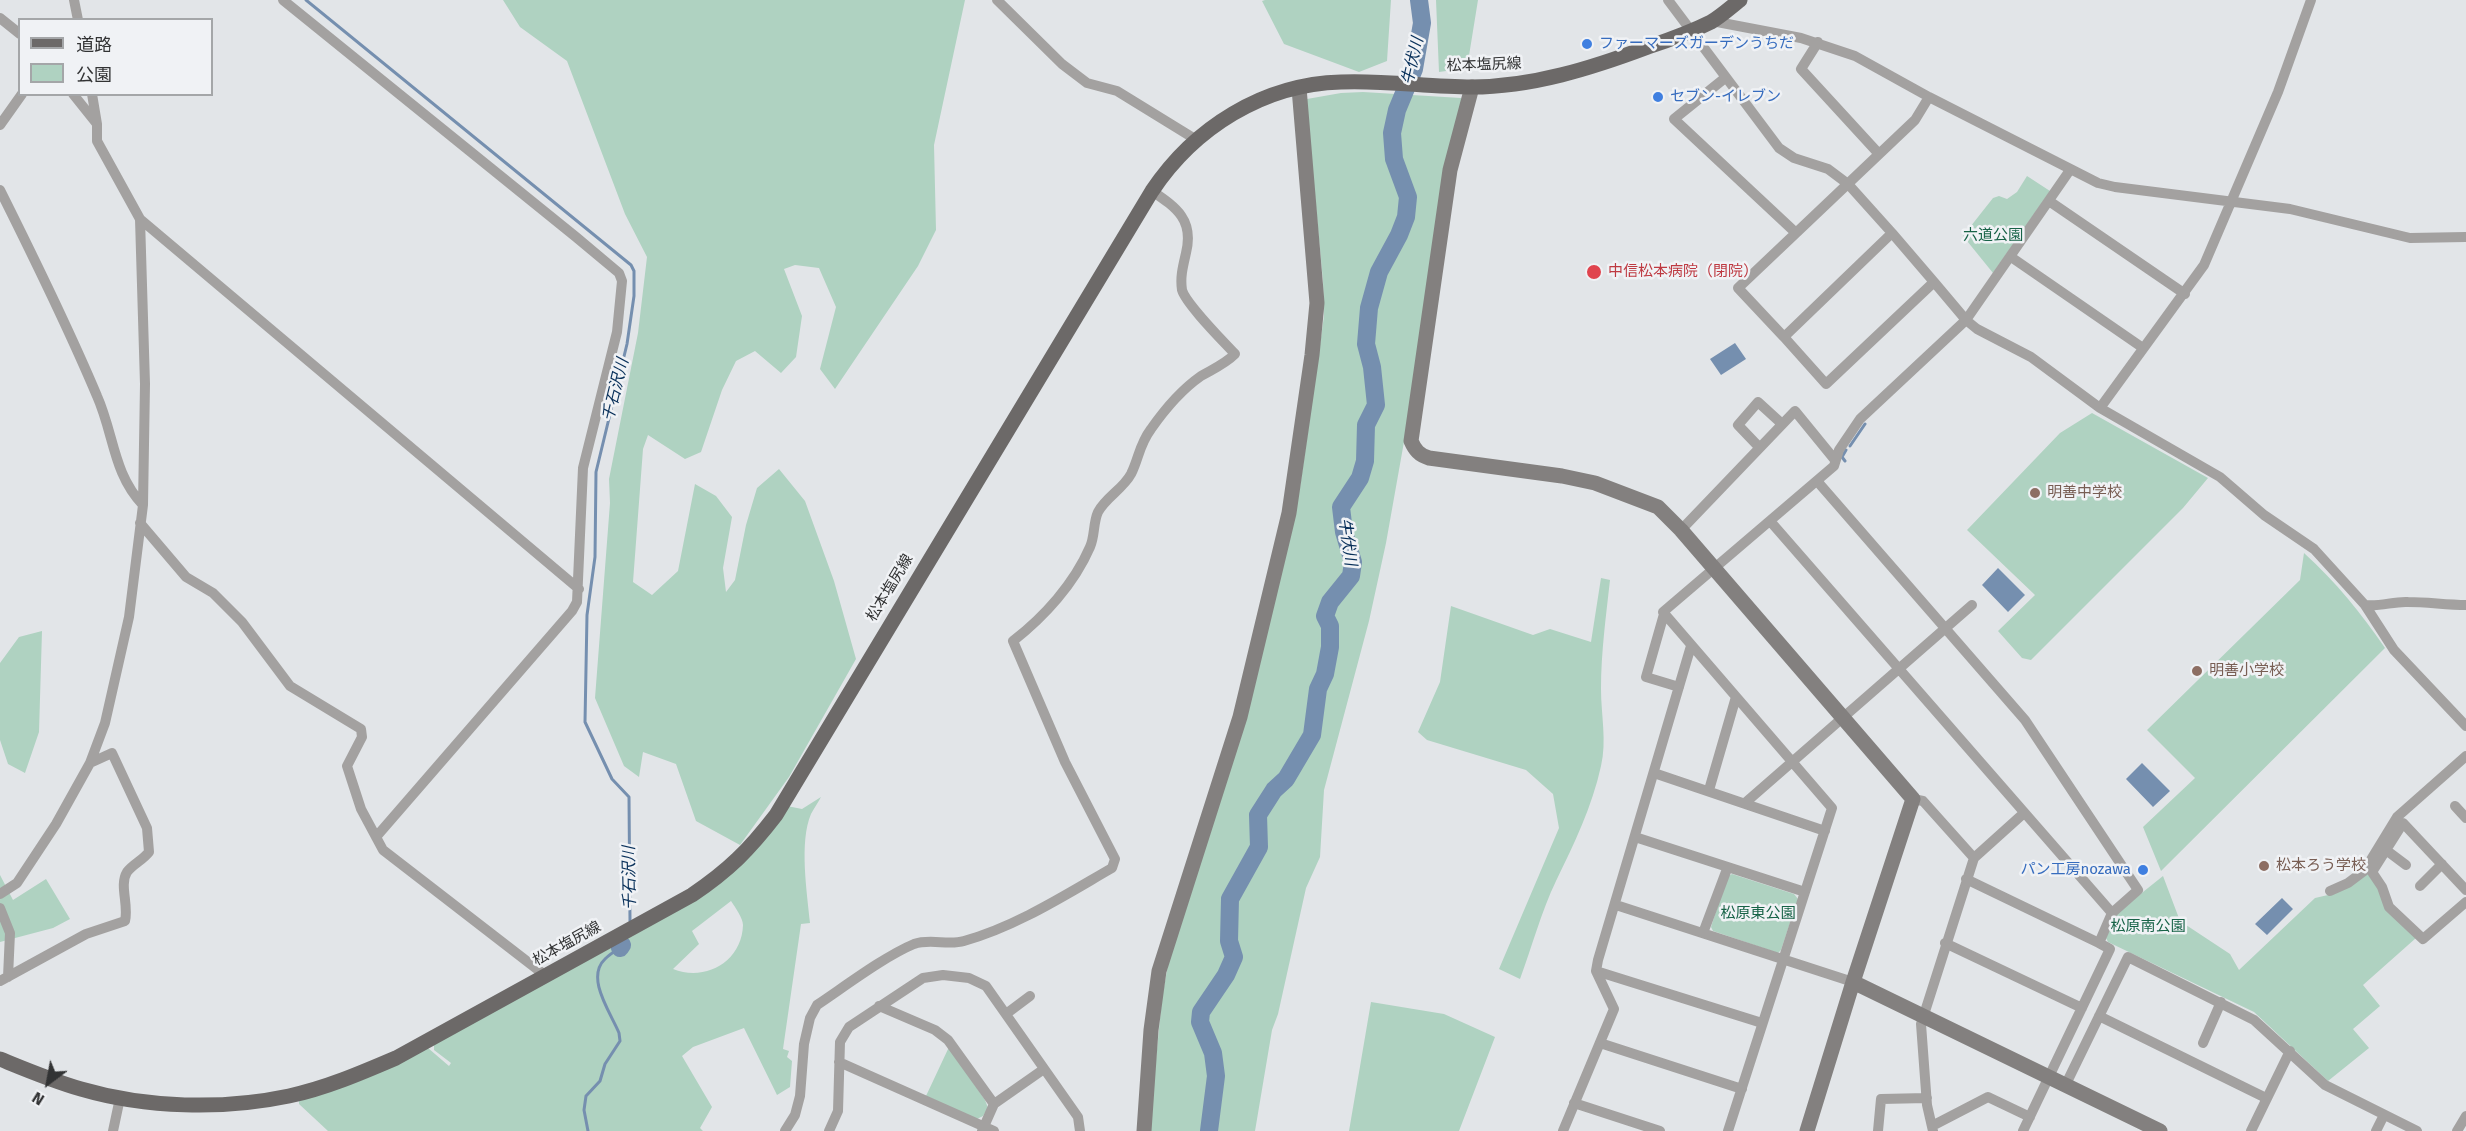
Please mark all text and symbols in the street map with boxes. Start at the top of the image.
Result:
legend [18,18,213,96]
text: 道路 [76,34,112,56]
water label: 牛伏川 [1398,35,1428,87]
place label: ファーマーズガーデンうちだ [1599,35,1794,53]
marker: ファーマーズガーデンうちだ [1580,37,1594,51]
street label: 松本塩尻線 [1446,55,1522,75]
text: 公園 [76,64,112,86]
place label: セブン-イレブン [1670,88,1781,106]
marker: セブン-イレブン [1651,90,1665,104]
park label: 六道公園 [1963,227,2023,245]
marker: 中信松本病院（閉院） [1585,263,1603,281]
place label: 中信松本病院（閉院） [1608,263,1758,281]
water label: 千石沢川 [599,357,633,423]
place label: 明善中学校 [2047,484,2122,502]
marker: 明善中学校 [2028,486,2042,500]
water label: 牛伏川 [1334,517,1360,567]
street label: 松本塩尻線 [863,551,917,625]
place label: 明善小学校 [2209,662,2284,680]
marker: 明善小学校 [2190,664,2204,678]
water label: 千石沢川 [620,846,640,910]
place label: 松本ろう学校 [2276,857,2366,875]
marker: 松本ろう学校 [2257,859,2271,873]
place label: パン工房nozawa [2020,861,2131,879]
marker: パン工房nozawa [2136,863,2150,877]
park label: 松原東公園 [1721,905,1795,923]
street label: 松本塩尻線 [530,918,604,970]
park label: 松原南公園 [2111,918,2185,936]
north arrow [18,1053,78,1113]
text: N [29,1088,48,1110]

